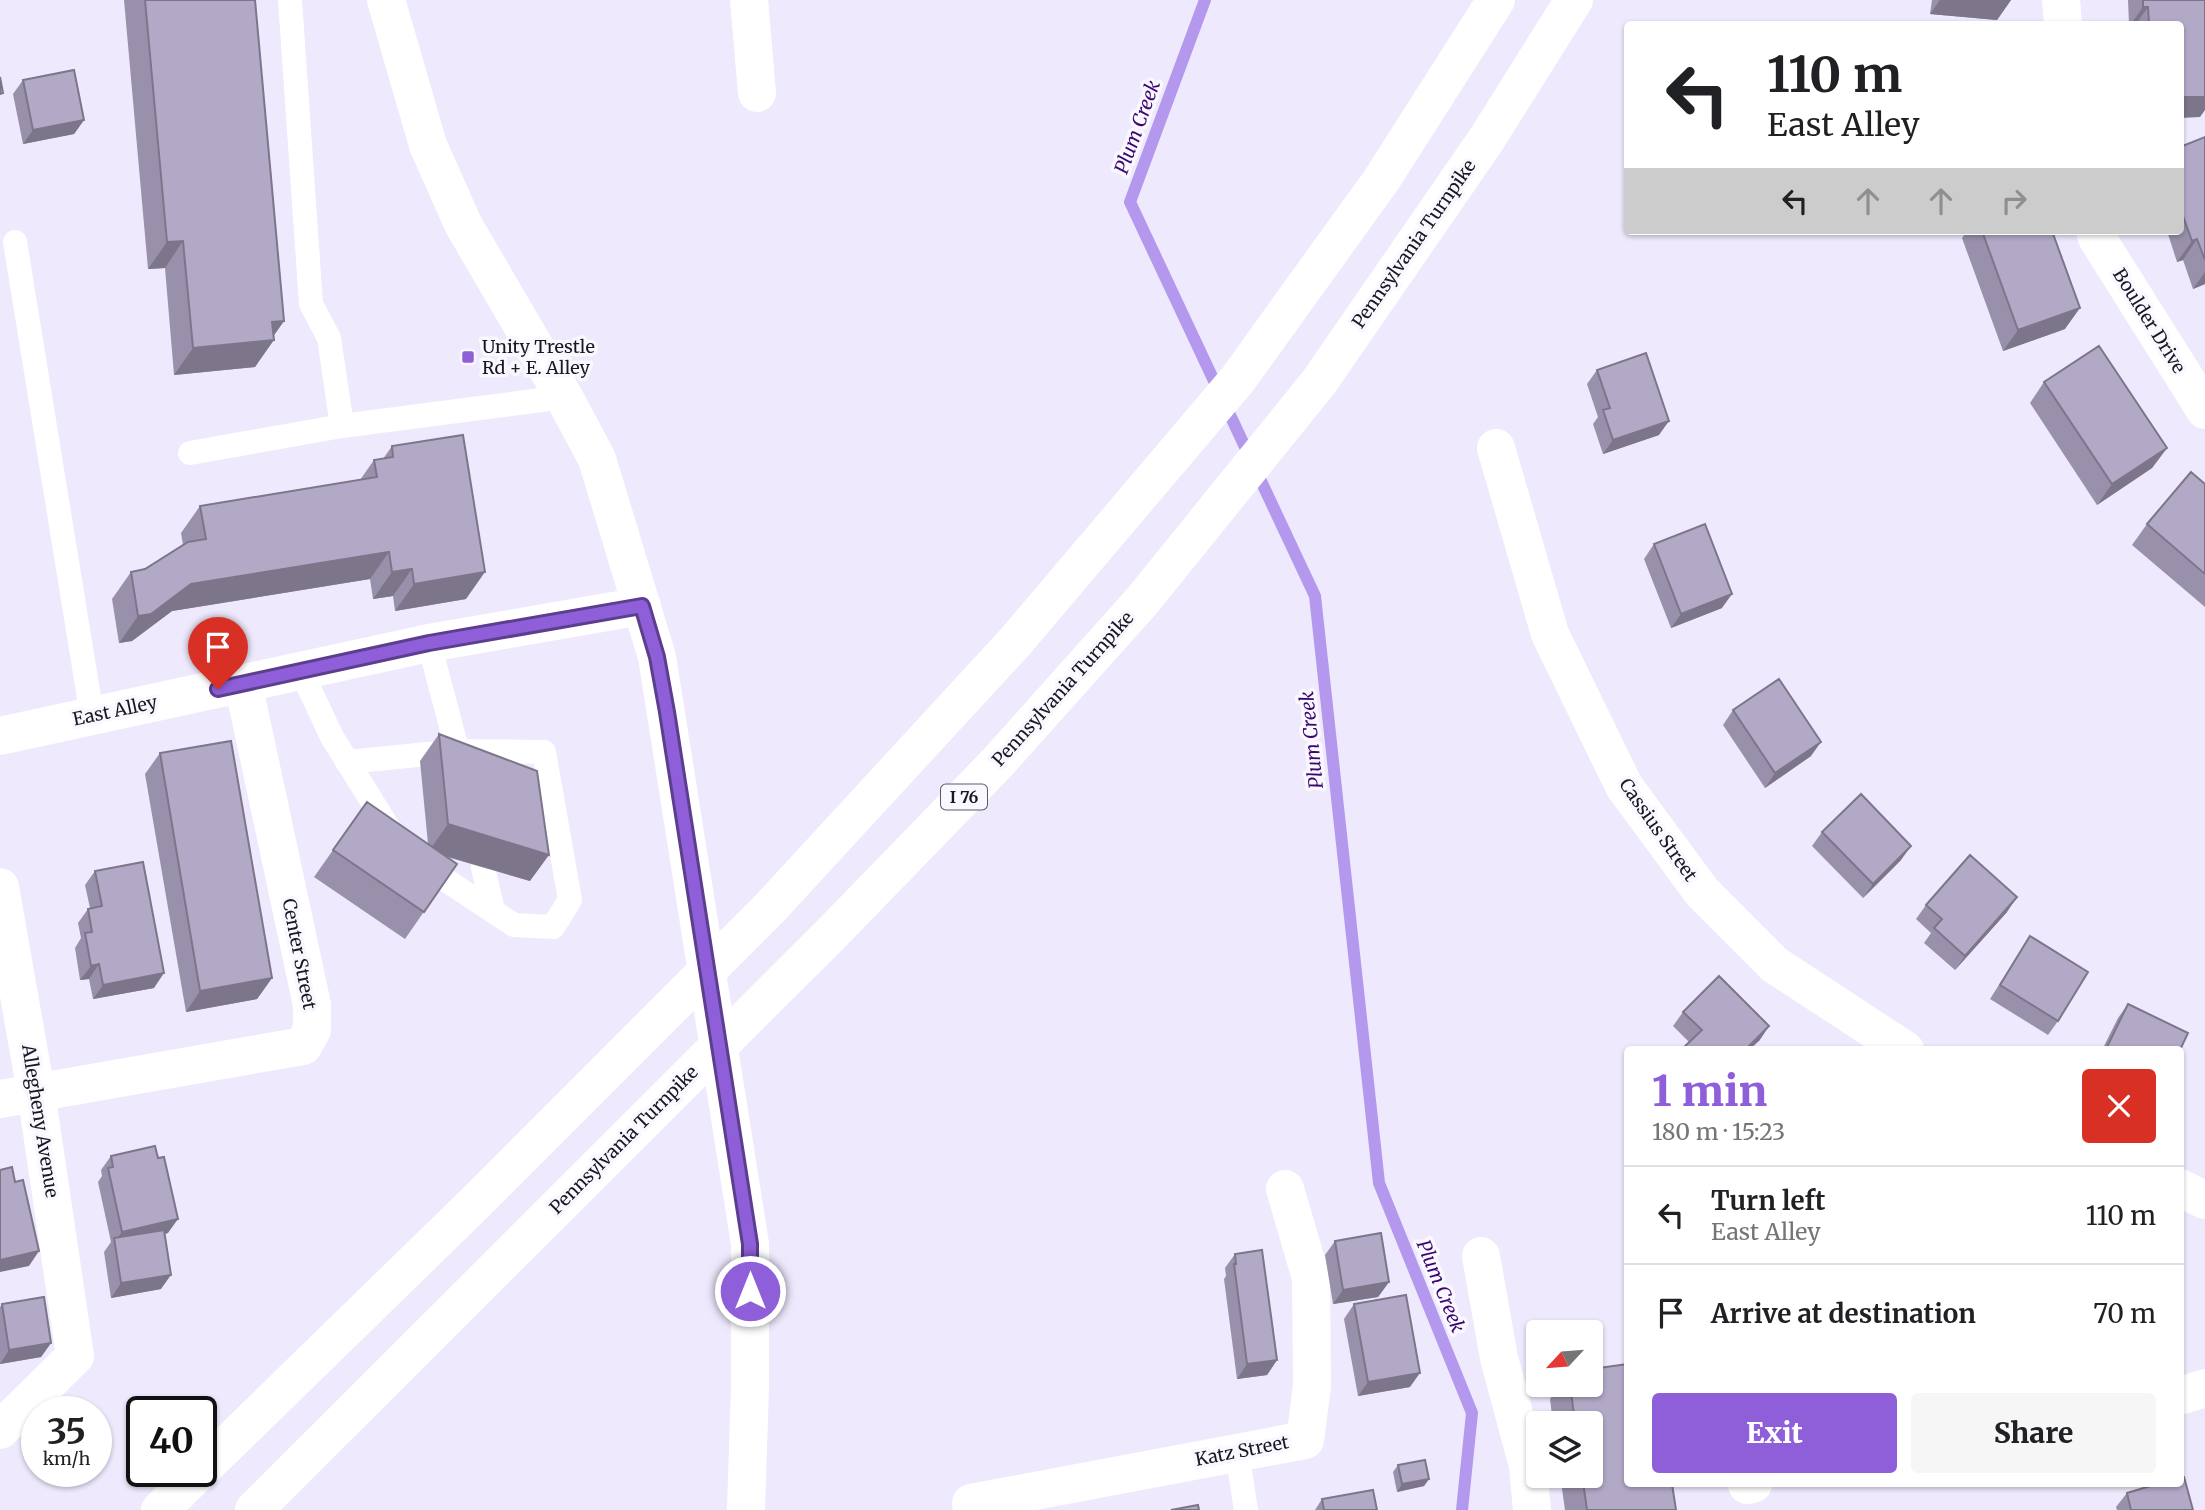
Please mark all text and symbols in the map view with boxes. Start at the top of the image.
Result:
text: 110 m [1767,44,1902,105]
icon: left [1652,49,1743,140]
water label: Plum Creek [1109,76,1165,177]
text: East Alley [1767,105,1920,145]
street label: Pennsylvania Turnpike [1347,155,1481,332]
icon: left [1776,182,1814,220]
icon: ahead [1849,182,1887,220]
icon: ahead [1922,182,1960,220]
icon: right [1995,182,2033,220]
street label: Boulder Drive [2108,264,2191,377]
place label: Unity Trestle Rd + E. Alley [482,335,595,379]
marker: Unity Trestle Rd + E. Alley [460,349,476,365]
street label: Pennsylvania Turnpike [987,606,1138,771]
pin [188,617,248,689]
icon: arrive [199,628,237,666]
street label: East Alley [71,690,160,731]
water label: Plum Creek [1294,690,1328,790]
street label: Cassius Street [1614,774,1702,886]
road number: I 76 [941,784,987,810]
street label: Center Street [277,897,322,1011]
street label: Allegheny Avenue [17,1042,64,1199]
street label: Pennsylvania Turnpike [545,1061,703,1219]
text: 1 min [1652,1065,1767,1117]
button: close [2082,1069,2156,1143]
text: 180 m · 15:23 [1652,1117,1785,1146]
text: Turn left [1711,1184,1825,1217]
icon: left [1652,1196,1690,1234]
text: 110 m [2086,1199,2156,1232]
text: East Alley [1711,1217,1821,1246]
water label: Plum Creek [1412,1236,1471,1336]
position arrow [713,1254,787,1328]
icon: arrive [1652,1294,1690,1332]
text: Arrive at destination [1711,1297,1976,1330]
text: 70 m [2093,1297,2156,1330]
north arrow [1526,1320,1603,1396]
map controls [1526,1320,1603,1488]
button: Exit [1652,1393,1897,1473]
button: Share [1911,1393,2156,1473]
speed limit sign: 40 [126,1396,217,1487]
text: 35 [47,1410,86,1454]
button: layers [1526,1411,1603,1488]
street label: Katz Street [1193,1430,1291,1471]
text: km/h [43,1447,90,1470]

